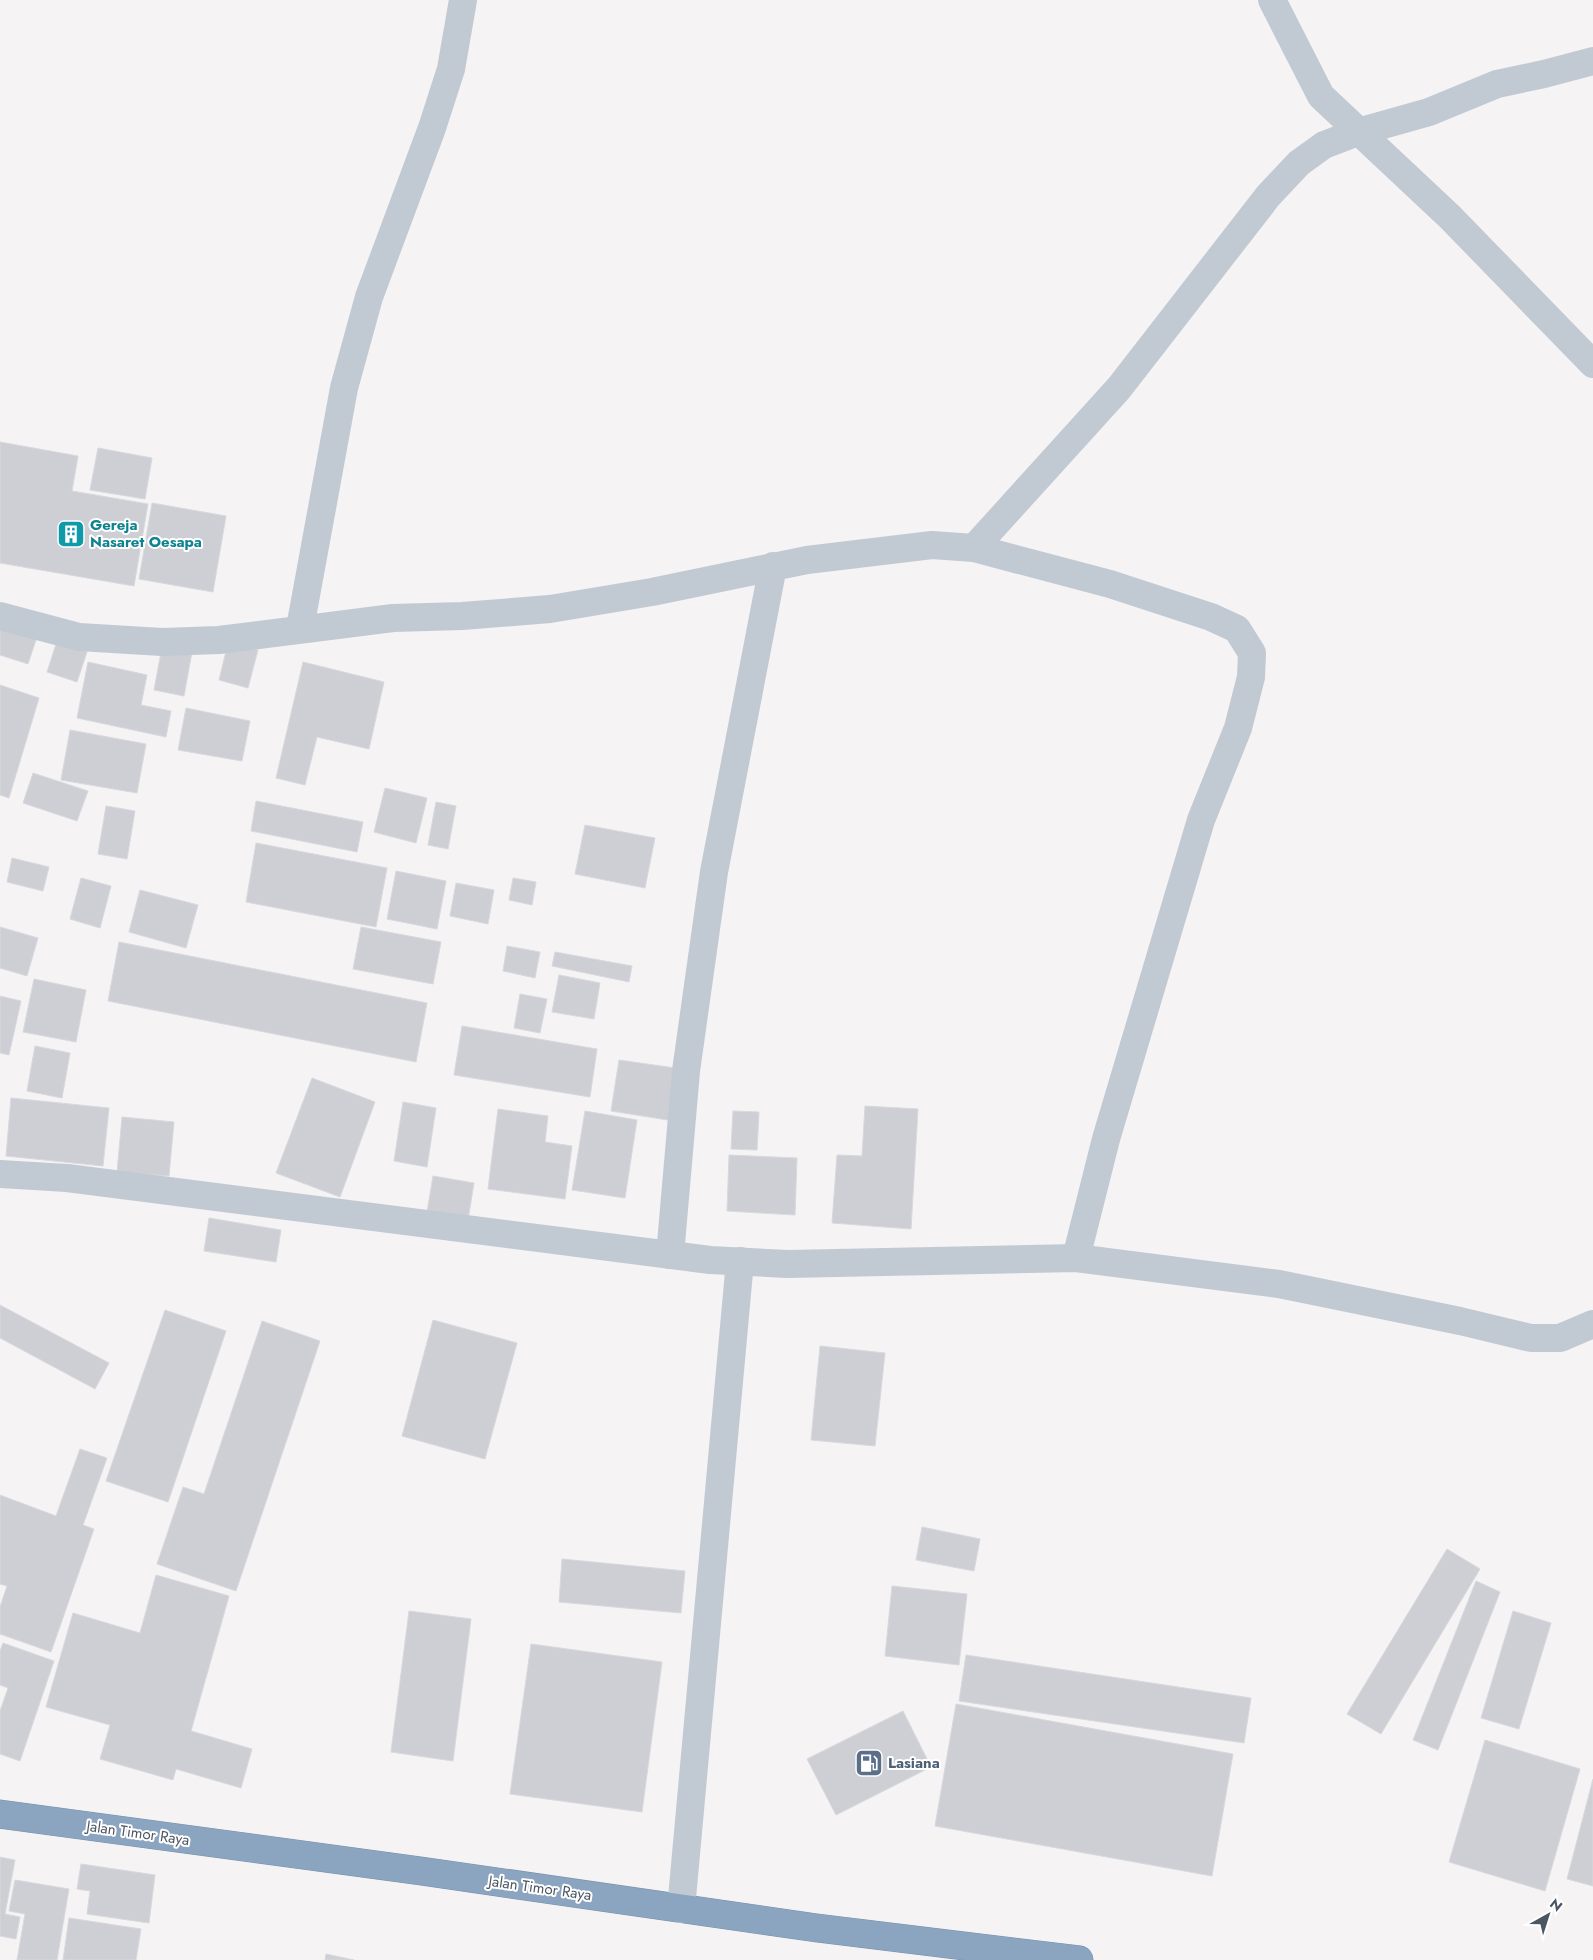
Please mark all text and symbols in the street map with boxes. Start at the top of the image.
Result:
place label: Gereja Nasaret Oesapa [90,514,202,553]
building icon: Gereja Nasaret Oesapa [56,519,86,549]
fuel station icon: Lasiana [854,1748,884,1778]
place label: Lasiana [888,1752,940,1774]
street label: Jalan Timor Raya [83,1815,191,1851]
street label: Jalan Timor Raya [485,1870,593,1906]
north arrow [1523,1890,1573,1940]
text: N [1546,1894,1567,1916]

